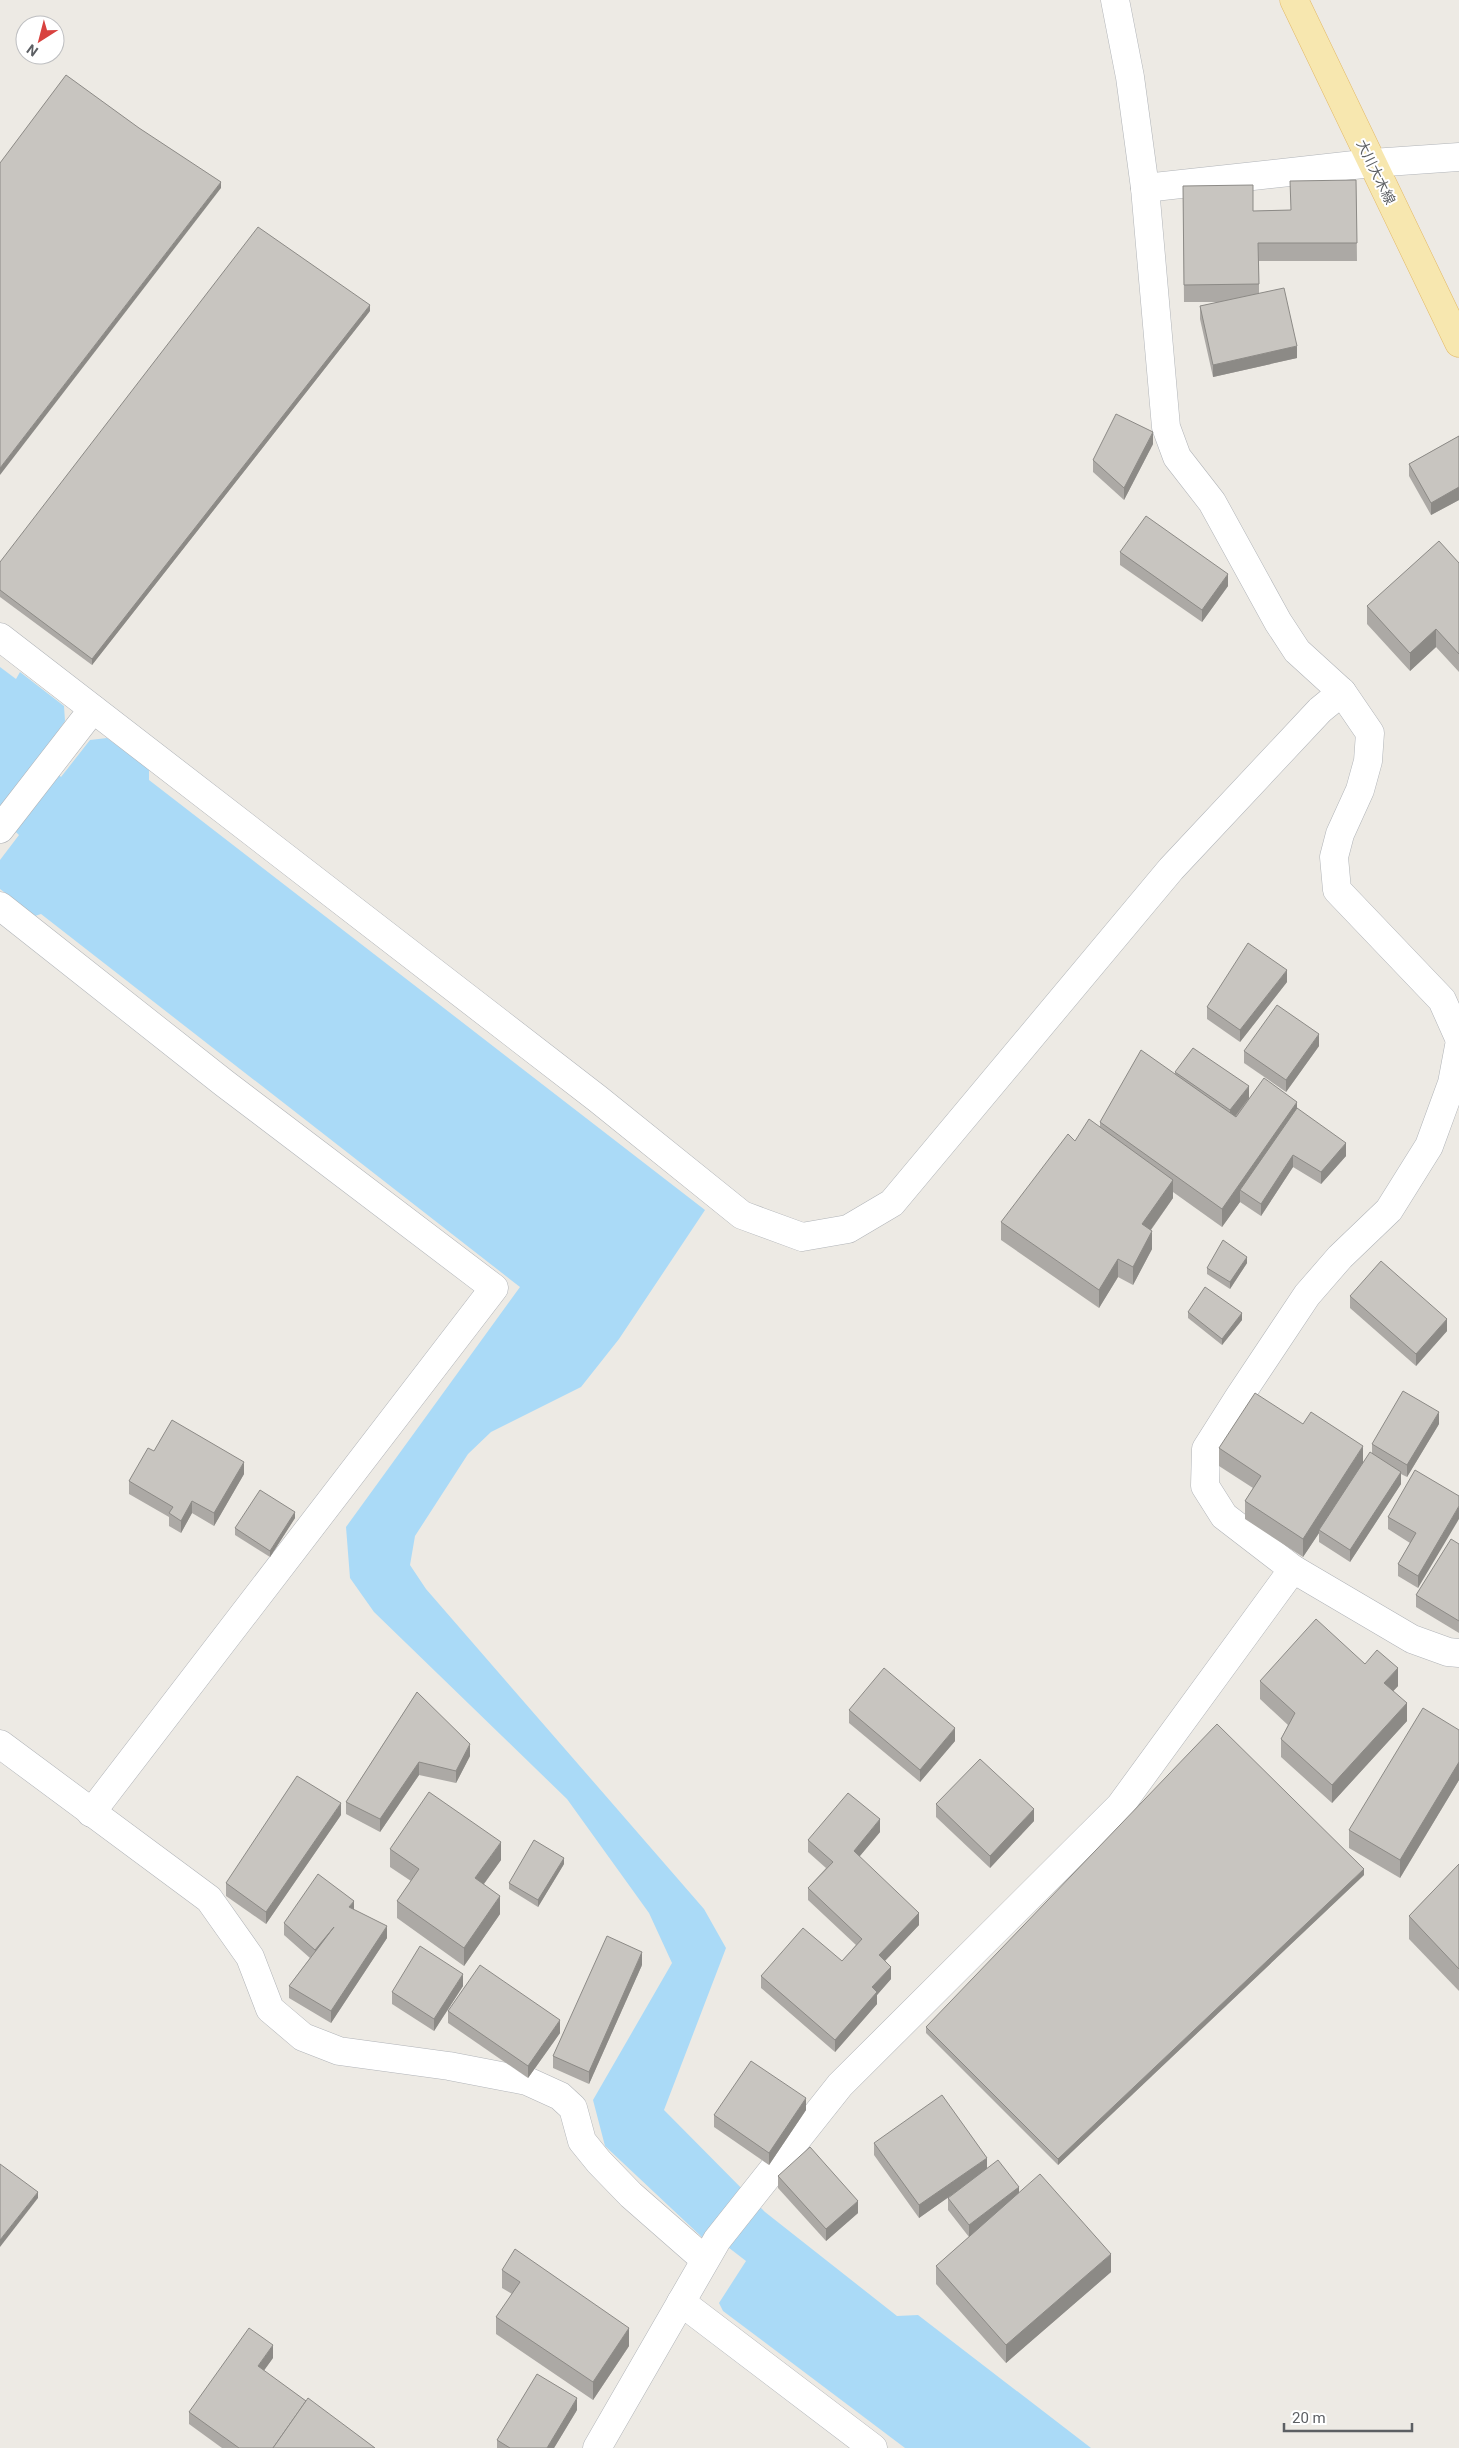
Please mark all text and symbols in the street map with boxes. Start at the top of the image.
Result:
north arrow [15,15,65,65]
text: N [24,41,41,60]
street label: 大川大木線 [1353,137,1399,207]
scale bar [1284,2400,1412,2432]
text: 20 m [1292,2409,1326,2427]

